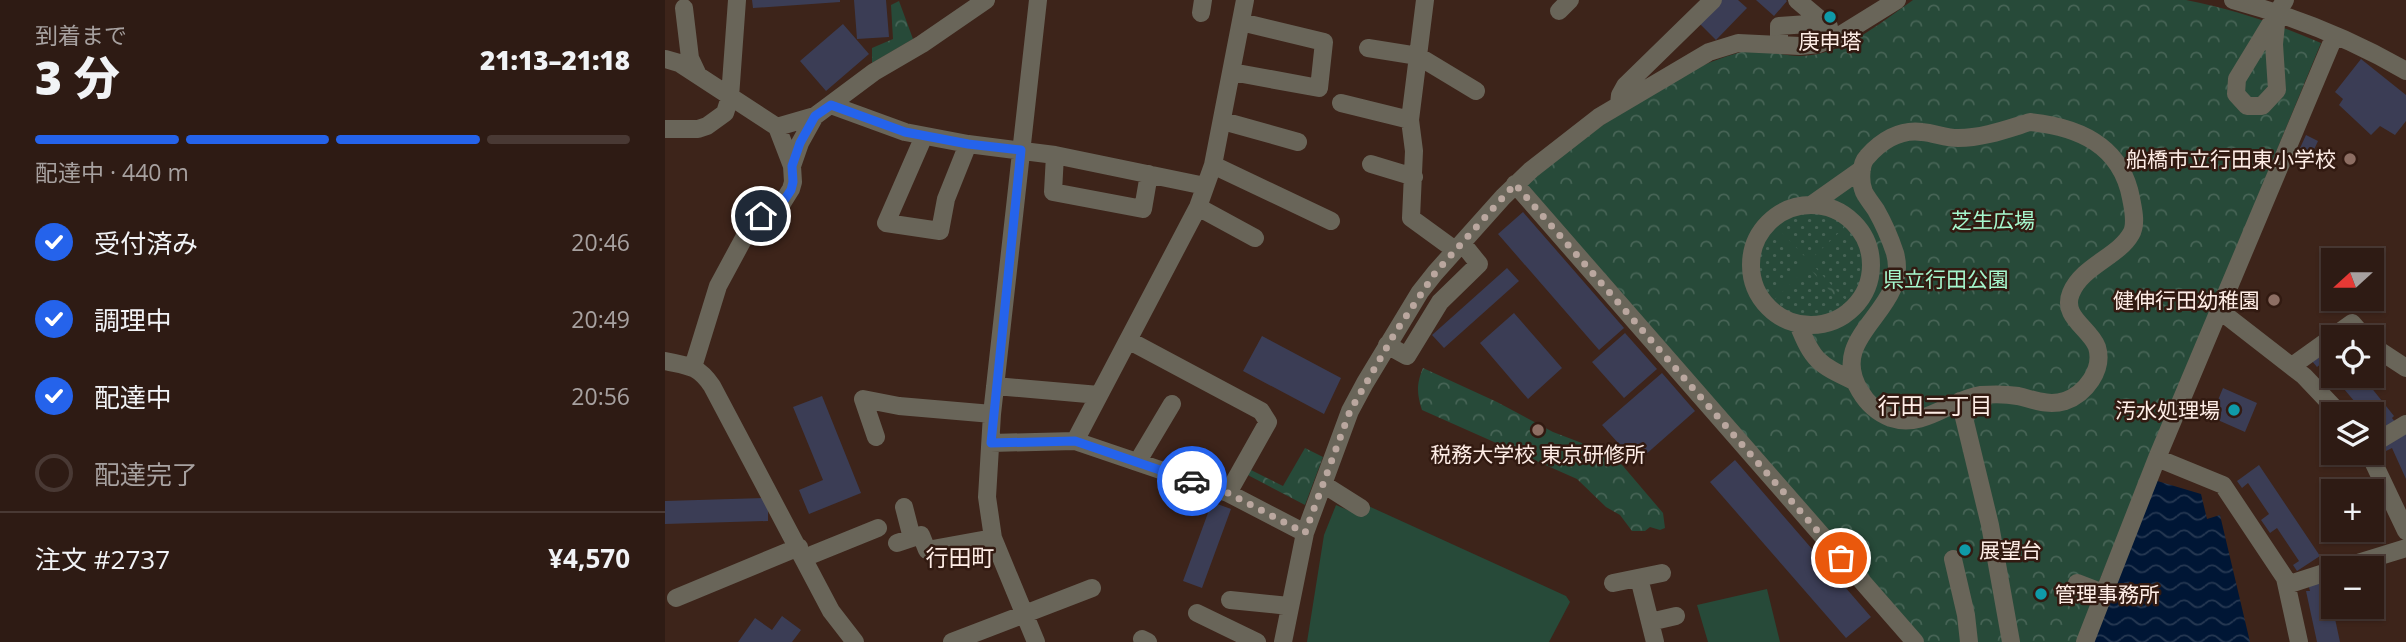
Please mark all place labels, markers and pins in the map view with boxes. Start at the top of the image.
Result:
marker: 庚申塔 [1822,9,1838,25]
place label: 庚申塔 [1799,27,1862,55]
place label: 船橋市立行田東小学校 [2126,145,2336,173]
marker: 船橋市立行田東小学校 [2342,151,2358,167]
pin [731,186,791,246]
place label: 健伸行田幼稚園 [2113,286,2260,314]
marker: 健伸行田幼稚園 [2266,292,2282,308]
place label: 汚水処理場 [2115,396,2220,424]
marker: 汚水処理場 [2226,402,2242,418]
marker: 税務大学校 東京研修所 [1530,422,1546,438]
place label: 税務大学校 東京研修所 [1430,440,1646,468]
pin [1811,528,1871,588]
place label: 展望台 [1979,536,2042,564]
marker: 展望台 [1957,542,1973,558]
place label: 管理事務所 [2055,580,2160,608]
marker: 管理事務所 [2033,586,2049,602]

